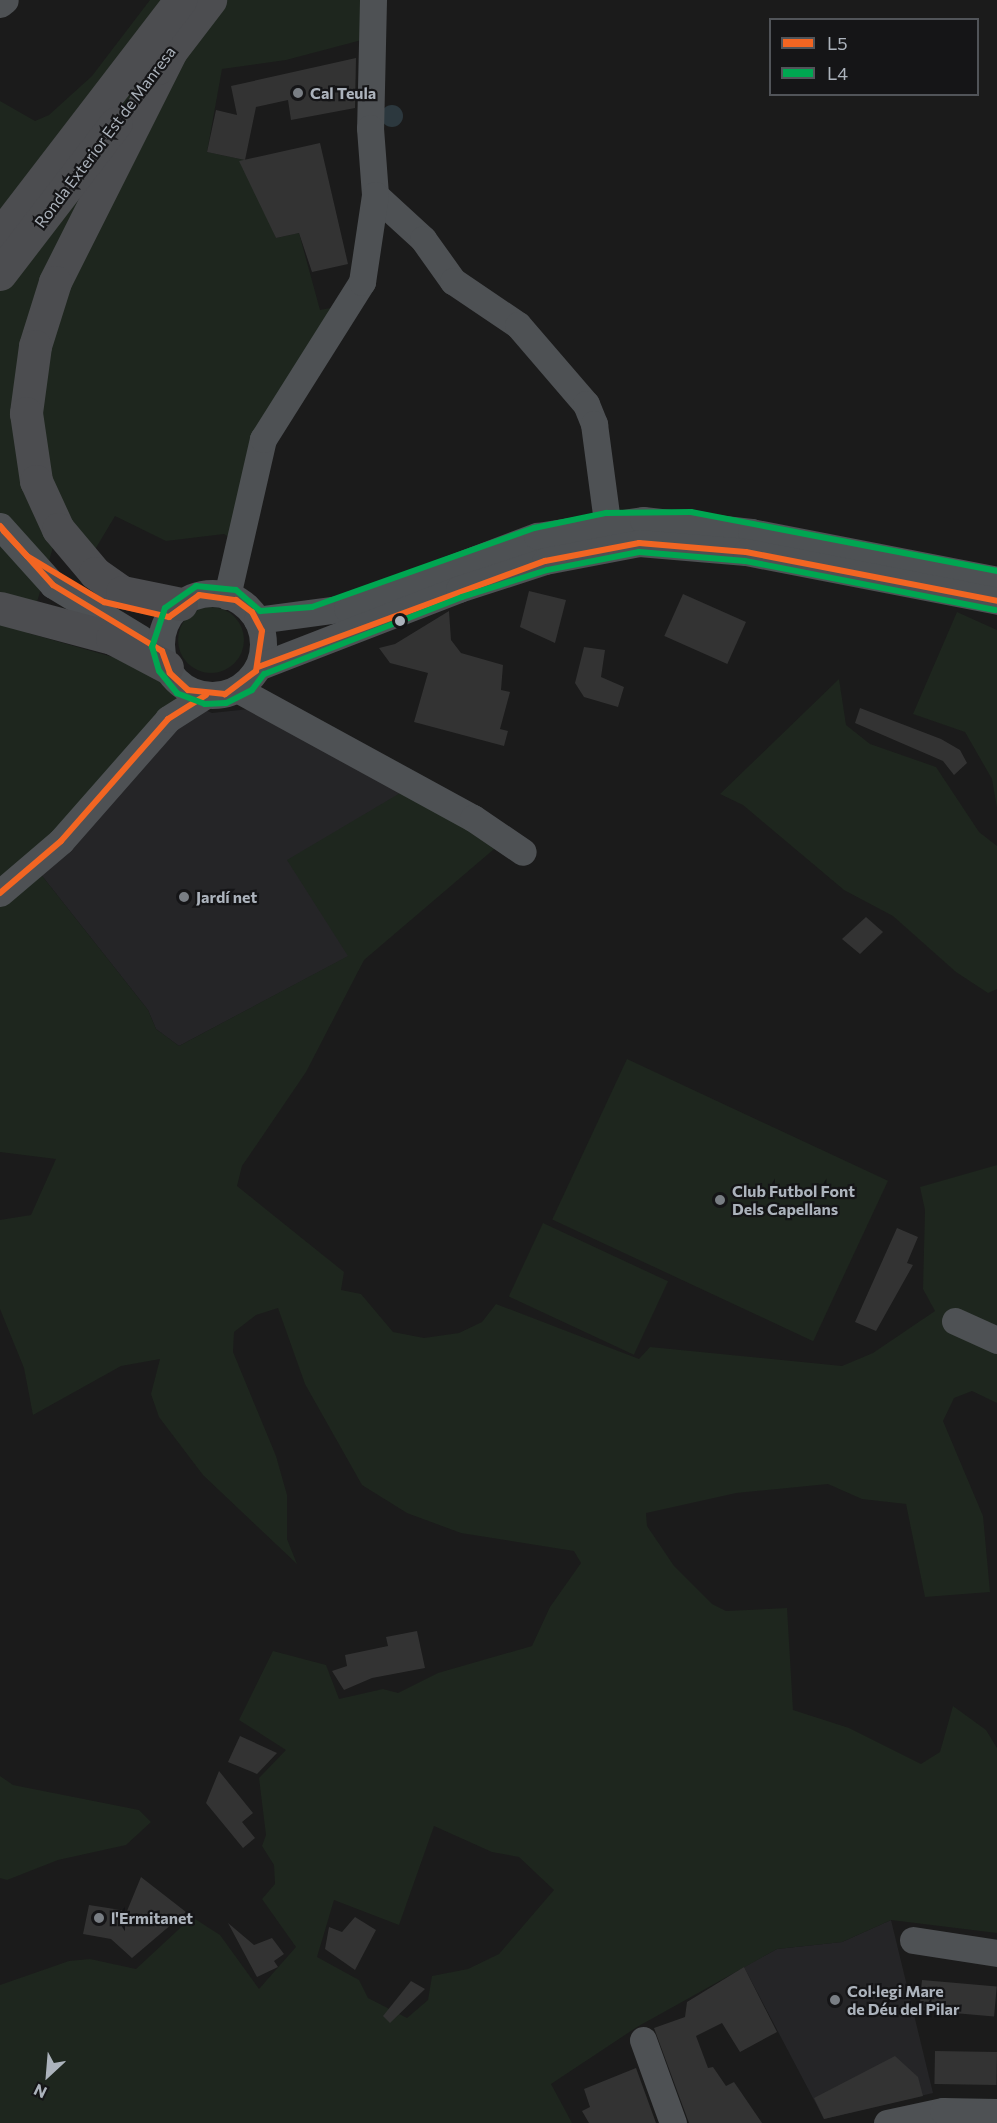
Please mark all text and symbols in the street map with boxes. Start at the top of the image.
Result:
legend [769,18,979,96]
text: L5 [827,32,848,54]
street label: Ronda Exterior Est de Manresa [31,43,179,231]
text: L4 [827,62,848,84]
place label: Cal Teula [310,83,376,103]
marker: Cal Teula [291,86,305,100]
unlabelled marker [394,615,406,627]
place label: Jardí net [196,887,257,907]
marker: Jardí net [177,890,191,904]
place label: Club Futbol Font Dels Capellans [732,1181,855,1219]
marker: Club Futbol Font Dels Capellans [713,1193,727,1207]
place label: l'Ermitanet [111,1908,193,1928]
marker: l'Ermitanet [92,1911,106,1925]
place label: Col·legi Mare de Déu del Pilar [847,1981,960,2019]
marker: Col·legi Mare de Déu del Pilar [828,1993,842,2007]
north arrow [18,2045,78,2105]
text: N [30,2080,49,2103]

